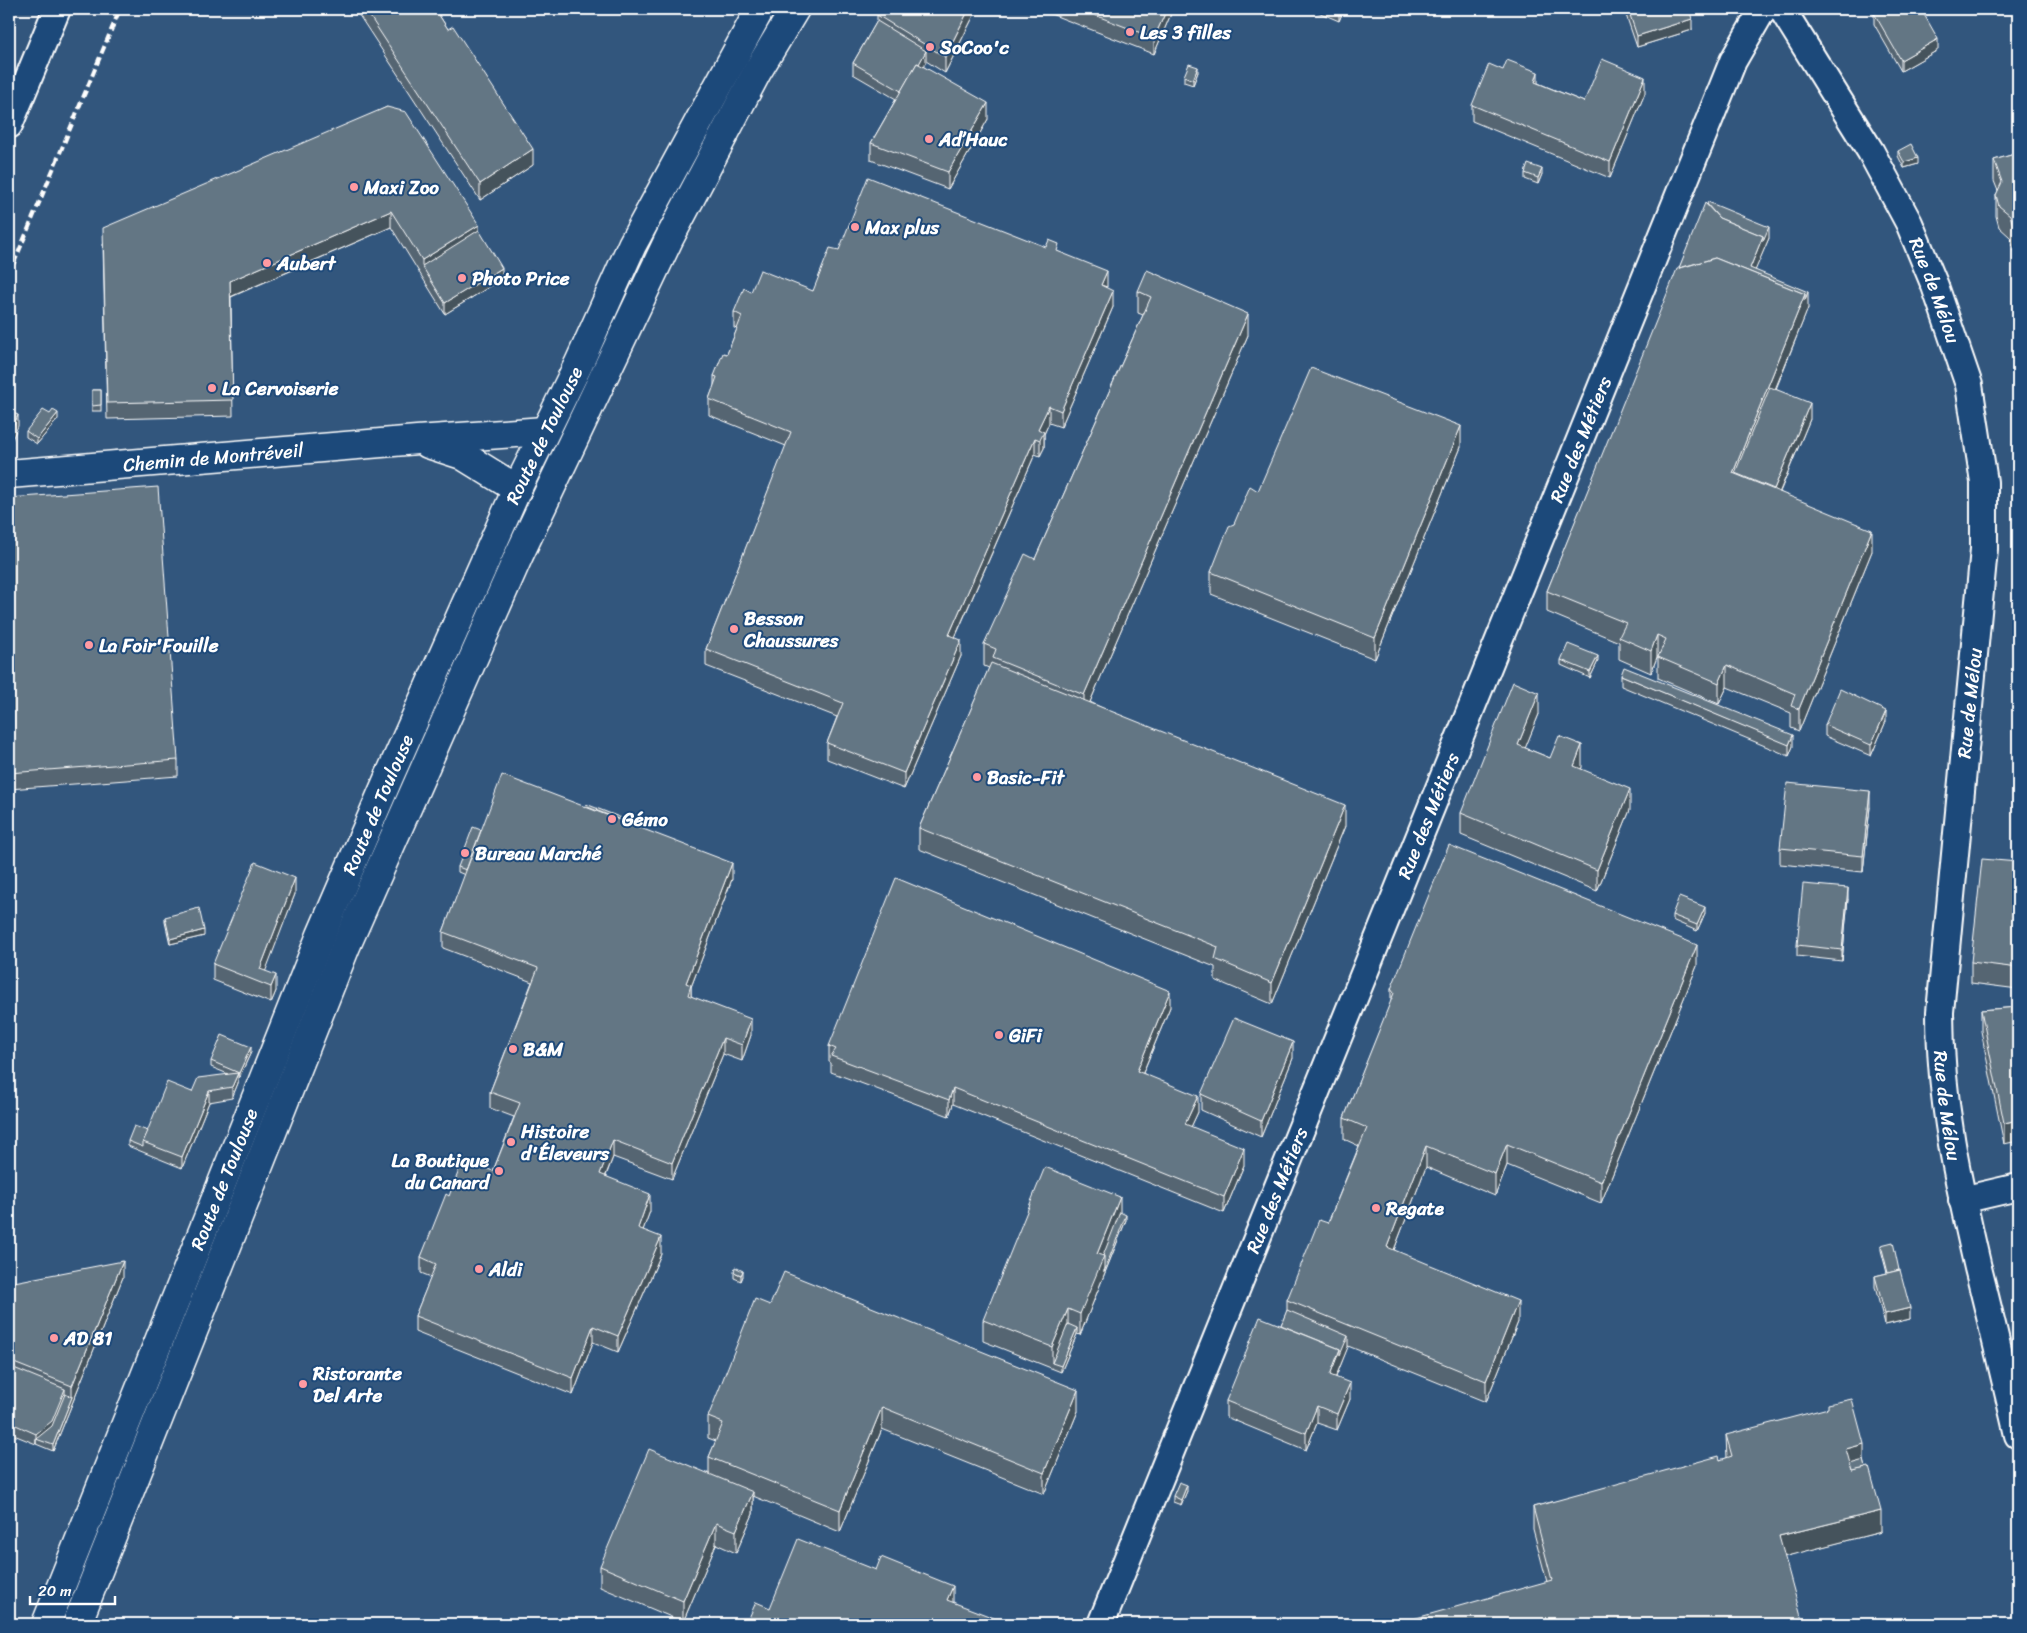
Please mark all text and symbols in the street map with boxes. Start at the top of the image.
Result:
place label: Les 3 filles [1140,16,1232,49]
marker: Les 3 filles [1124,26,1136,38]
place label: SoCoo'c [939,31,1010,64]
marker: SoCoo'c [924,41,936,53]
place label: Ad’Hauc [938,123,1008,156]
marker: Ad’Hauc [923,133,935,145]
place label: Maxi Zoo [363,171,439,204]
marker: Maxi Zoo [348,181,360,193]
place label: Max plus [864,211,940,244]
marker: Max plus [849,221,861,233]
street label: Rue de Mélou [1900,232,1969,348]
place label: Aubert [276,247,337,280]
marker: Aubert [261,257,273,269]
place label: Photo Price [472,262,570,295]
marker: Photo Price [456,272,468,284]
street label: Route de Toulouse [496,361,592,510]
street label: Rue des Métiers [1540,371,1621,508]
place label: La Cervoiserie [222,372,339,405]
marker: La Cervoiserie [206,382,218,394]
street label: Chemin de Montréveil [122,433,305,481]
place label: Besson Chaussures [743,602,840,657]
marker: Besson Chaussures [728,623,740,635]
place label: La Foir'Fouille [99,629,219,662]
marker: La Foir'Fouille [83,639,95,651]
street label: Rue de Mélou [1947,646,1992,760]
street label: Route de Toulouse [333,729,423,880]
street label: Rue des Métiers [1388,747,1469,884]
place label: Basic-Fit [987,761,1065,794]
marker: Basic-Fit [971,771,983,783]
place label: Gémo [621,803,668,836]
marker: Gémo [606,813,618,825]
place label: Bureau Marché [475,837,602,870]
marker: Bureau Marché [459,847,471,859]
place label: GiFi [1008,1019,1043,1052]
marker: GiFi [993,1029,1005,1041]
place label: B&M [523,1033,564,1066]
marker: B&M [507,1043,519,1055]
street label: Rue de Mélou [1924,1049,1971,1164]
street label: Route de Toulouse [181,1103,267,1255]
place label: Histoire d'Éleveurs [520,1115,610,1170]
street label: Rue des Métiers [1237,1122,1317,1259]
marker: Histoire d'Éleveurs [505,1136,517,1148]
place label: La Boutique du Canard [392,1144,491,1199]
marker: La Boutique du Canard [493,1165,505,1177]
place label: Regate [1385,1192,1445,1225]
marker: Regate [1370,1202,1382,1214]
place label: Aldi [488,1253,524,1286]
marker: Aldi [473,1263,485,1275]
place label: AD 81 [63,1322,112,1355]
marker: AD 81 [48,1332,60,1344]
place label: Ristorante Del Arte [312,1357,402,1412]
marker: Ristorante Del Arte [297,1378,309,1390]
scale bar [30,1573,115,1605]
text: 20 m [38,1578,72,1604]

